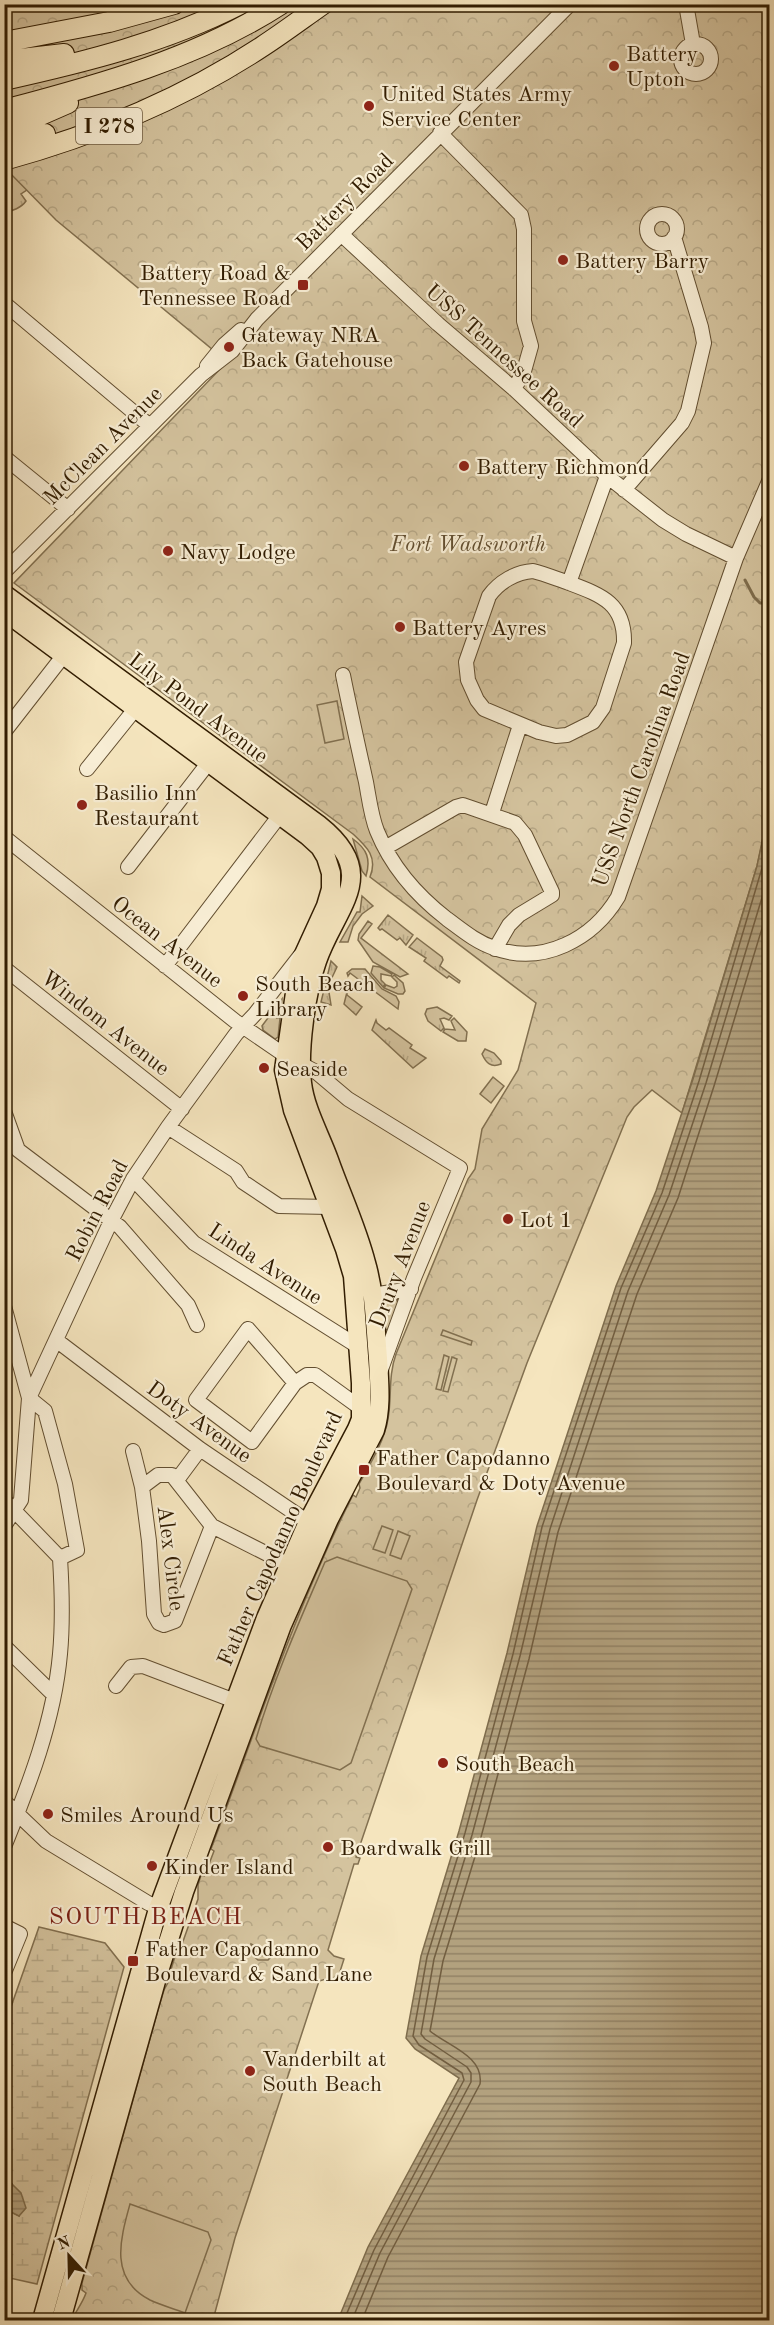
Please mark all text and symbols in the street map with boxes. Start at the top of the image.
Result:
place label: Battery Upton [626,44,699,91]
marker: Battery Upton [607,59,621,73]
place label: United States Army Service Center [381,84,572,131]
marker: United States Army Service Center [362,99,376,113]
road number: I 278 [76,108,142,144]
street label: Battery Road [293,150,398,255]
place label: Battery Barry [575,251,709,273]
marker: Battery Barry [556,253,570,267]
place label: Battery Road & Tennessee Road [138,263,291,310]
marker: Battery Road & Tennessee Road [296,278,310,292]
street label: USS Tennessee Road [421,280,587,433]
place label: Gateway NRA Back Gatehouse [241,325,393,372]
marker: Gateway NRA Back Gatehouse [222,340,236,354]
street label: McClean Avenue [40,383,167,510]
place label: Battery Richmond [476,457,649,479]
marker: Battery Richmond [457,459,471,473]
park label: Fort Wadsworth [389,534,546,556]
place label: Navy Lodge [180,542,296,564]
marker: Navy Lodge [161,544,175,558]
place label: Battery Ayres [412,618,547,640]
marker: Battery Ayres [393,620,407,634]
street label: Lily Pond Avenue [124,649,272,768]
street label: USS North Carolina Road [589,649,695,890]
place label: Basilio Inn Restaurant [94,783,199,830]
marker: Basilio Inn Restaurant [75,798,89,812]
street label: Ocean Avenue [107,893,226,992]
street label: Windom Avenue [36,967,173,1080]
place label: South Beach Library [255,974,375,1021]
marker: South Beach Library [236,989,250,1003]
place label: Seaside [276,1059,348,1081]
marker: Seaside [257,1061,271,1075]
street label: Robin Road [63,1156,133,1265]
street label: Drury Avenue [366,1198,435,1332]
place label: Lot 1 [520,1210,572,1232]
marker: Lot 1 [501,1212,515,1226]
street label: Linda Avenue [204,1220,326,1310]
street label: Doty Avenue [142,1377,255,1468]
street label: Father Capodanno Boulevard [215,1408,347,1670]
place label: Father Capodanno Boulevard & Doty Avenue [376,1448,625,1495]
marker: Father Capodanno Boulevard & Doty Avenue [357,1463,371,1477]
street label: Alex Circle [153,1504,187,1612]
place label: South Beach [455,1754,575,1776]
marker: South Beach [436,1756,450,1770]
place label: Smiles Around Us [60,1805,234,1827]
marker: Smiles Around Us [41,1807,55,1821]
place label: Boardwalk Grill [340,1838,491,1860]
marker: Boardwalk Grill [321,1840,335,1854]
place label: Kinder Island [164,1857,294,1879]
marker: Kinder Island [145,1859,159,1873]
district label: SOUTH BEACH [49,1906,243,1930]
place label: Father Capodanno Boulevard & Sand Lane [145,1939,372,1986]
marker: Father Capodanno Boulevard & Sand Lane [126,1954,140,1968]
place label: Vanderbilt at South Beach [262,2049,386,2096]
marker: Vanderbilt at South Beach [243,2064,257,2078]
north arrow [39,2226,99,2286]
text: N [55,2234,74,2254]

